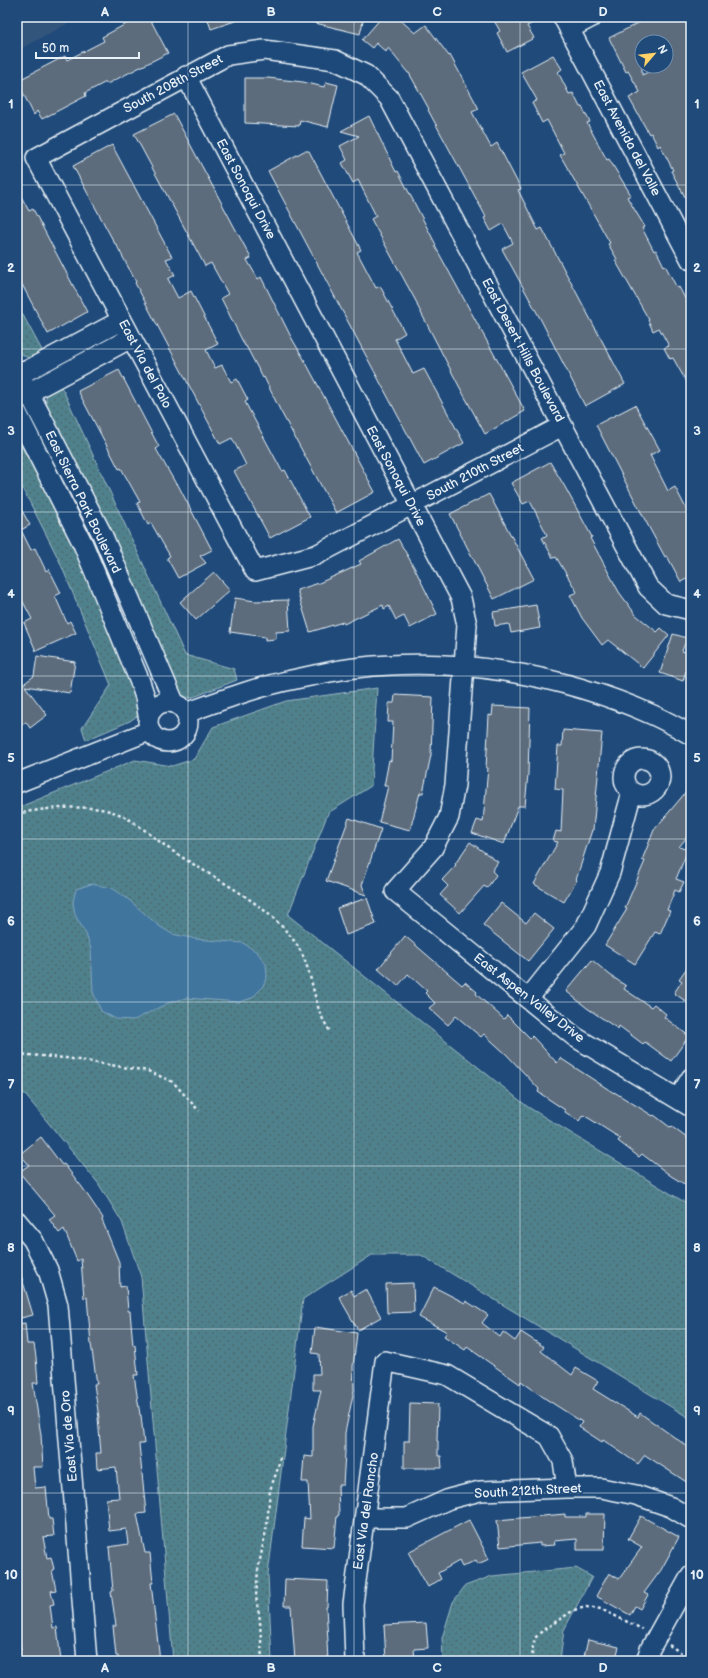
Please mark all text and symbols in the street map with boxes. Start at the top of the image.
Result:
text: A [100,4,109,20]
text: B [266,4,276,20]
text: C [432,4,442,20]
text: D [598,4,608,20]
scale bar [36,34,139,60]
north arrow [634,34,674,74]
text: 50 m [42,41,69,56]
text: N [655,43,670,56]
street label: South 208th Street [121,51,225,117]
street label: East Avenida del Valle [590,77,664,199]
text: 1 [8,96,14,112]
text: 1 [694,96,700,112]
street label: East Sonoqui Drive [213,136,279,242]
text: 2 [7,260,15,276]
text: 2 [693,260,701,276]
street label: East Desert Hills Boulevard [478,275,568,425]
street label: East Via del Palo [115,317,175,411]
text: 3 [7,423,15,439]
street label: East Sonoqui Drive [363,423,429,529]
text: 3 [693,423,701,439]
street label: East Sierra Park Boulevard [41,428,125,576]
street label: South 210th Street [424,440,526,504]
text: 4 [7,586,15,602]
text: 4 [693,586,701,602]
text: 5 [7,750,15,766]
text: 5 [693,750,701,766]
text: 6 [7,913,15,929]
text: 6 [693,913,701,929]
street label: East Aspen Valley Drive [470,950,588,1046]
text: 7 [7,1077,15,1093]
text: 7 [693,1077,701,1093]
text: 8 [7,1240,15,1256]
text: 8 [693,1240,701,1256]
street label: East Via de Oro [57,1390,81,1482]
text: 9 [7,1403,15,1419]
text: 9 [693,1403,701,1419]
street label: East Via del Rancho [350,1451,382,1571]
street label: South 212th Street [474,1480,582,1502]
text: 10 [4,1567,18,1583]
text: 10 [690,1567,704,1583]
text: A [100,1660,109,1676]
text: B [266,1660,276,1676]
text: C [432,1660,442,1676]
text: D [598,1660,608,1676]

